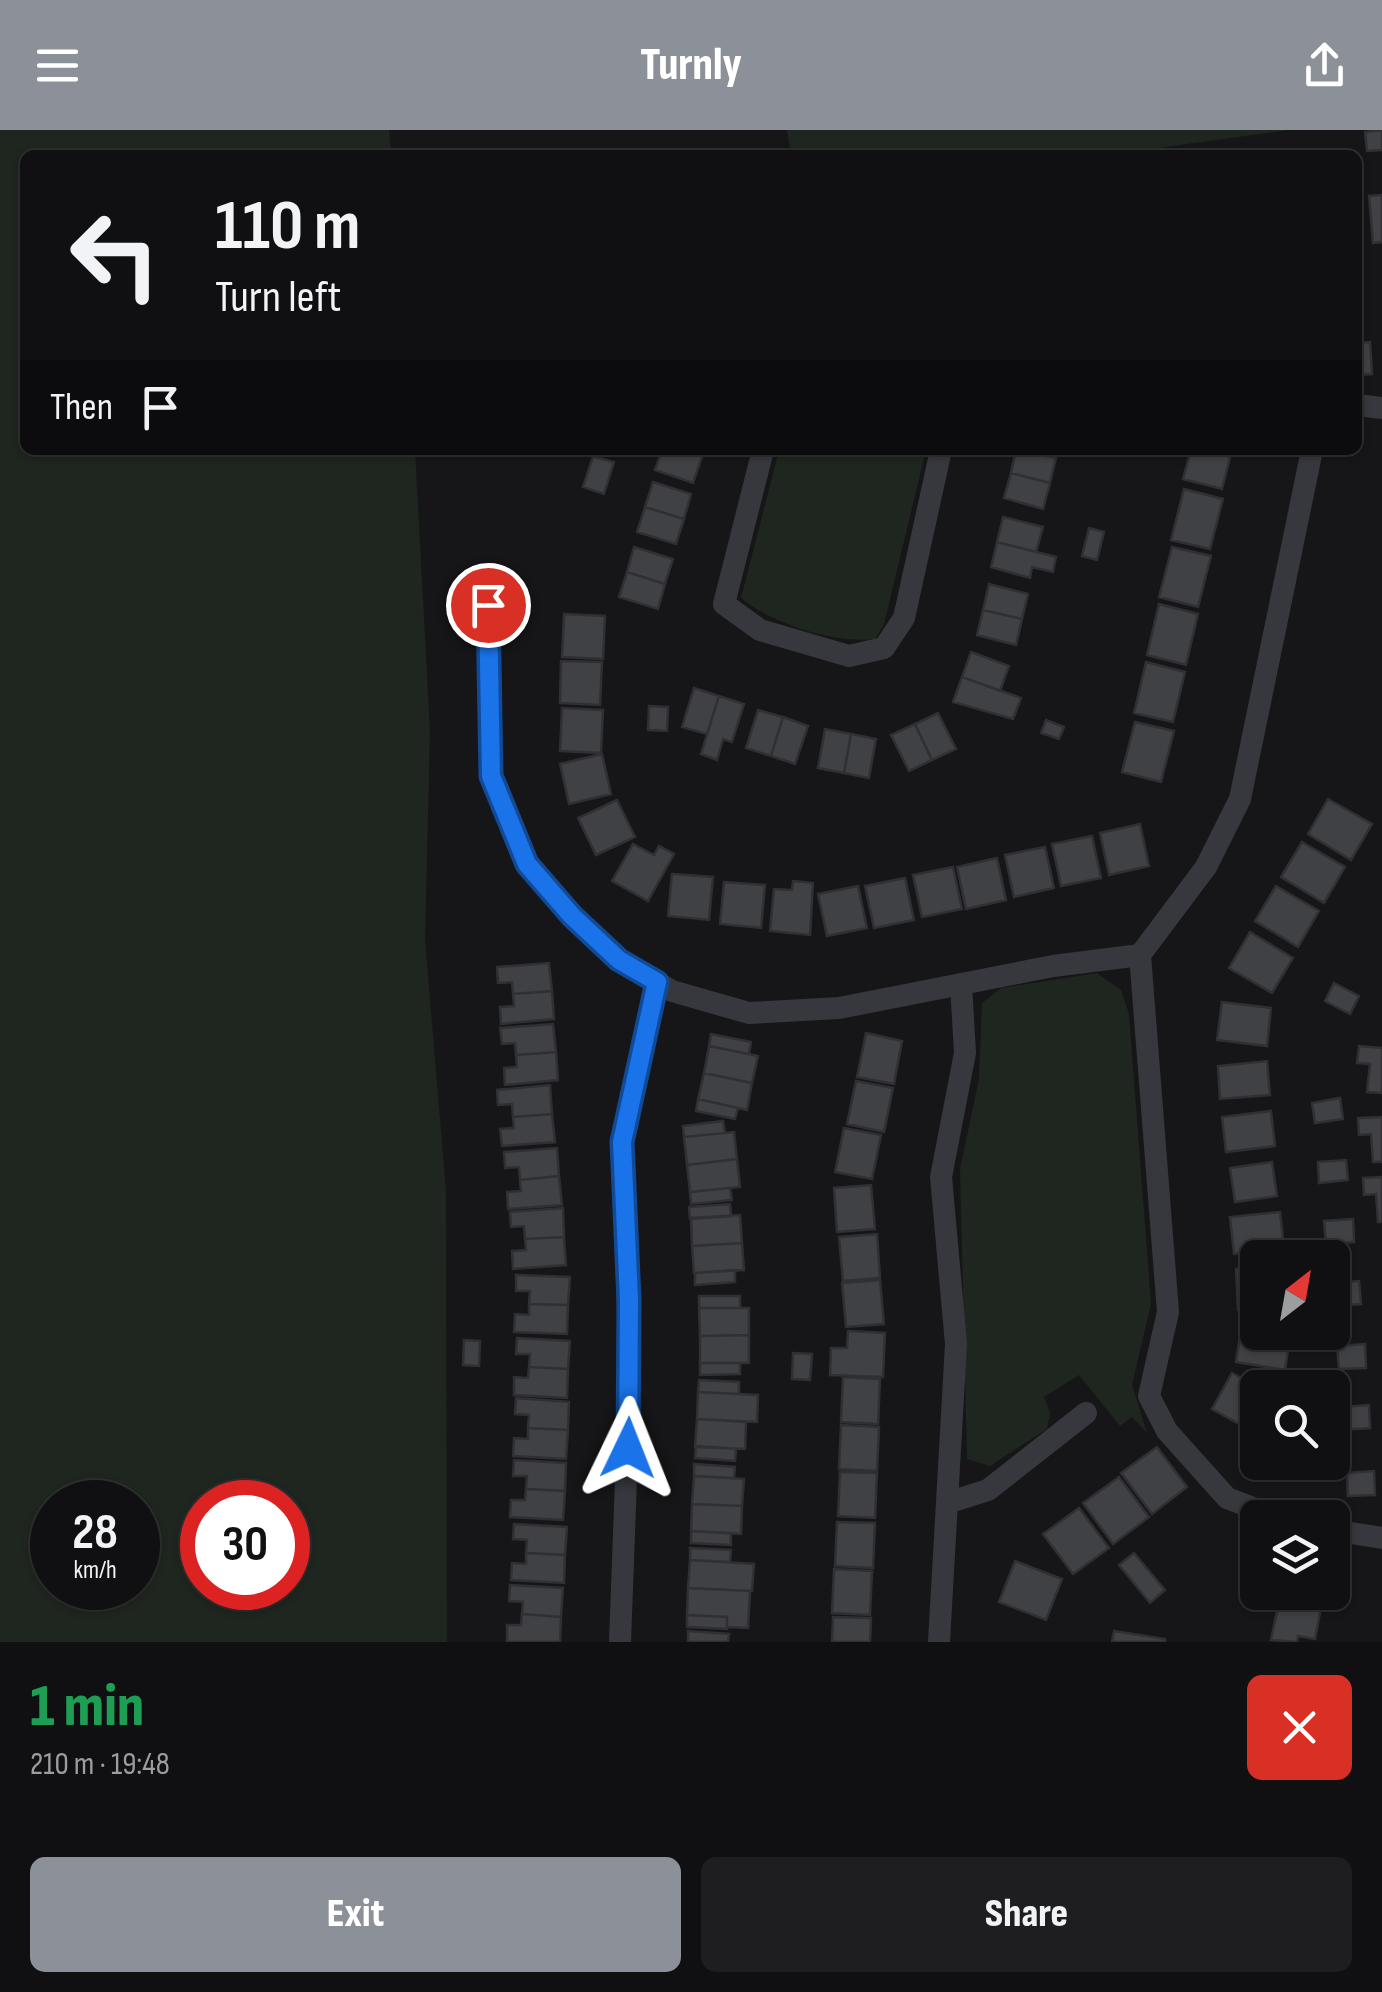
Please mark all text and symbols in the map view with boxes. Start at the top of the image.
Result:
icon: menu [30,38,85,93]
text: Turnly [640,38,742,93]
icon: share [1297,38,1352,93]
text: 110 m [215,185,361,269]
icon: left [50,190,180,320]
text: Turn left [215,270,341,325]
icon: arrive [133,380,188,435]
text: Then [50,385,113,430]
pin [446,563,531,648]
icon: arrive [461,578,516,633]
north arrow [1240,1240,1350,1350]
map controls [1240,1240,1350,1610]
button: search [1240,1370,1350,1480]
position arrow [576,1396,680,1500]
speed limit sign: 30 [180,1480,310,1610]
button: layers [1240,1500,1350,1610]
text: 28 [72,1503,118,1563]
text: km/h [73,1555,117,1586]
text: 1 min [30,1671,144,1743]
button: close [1247,1675,1352,1780]
text: 210 m · 19:48 [30,1745,170,1784]
button: Exit [30,1857,681,1972]
button: Share [701,1857,1352,1972]

